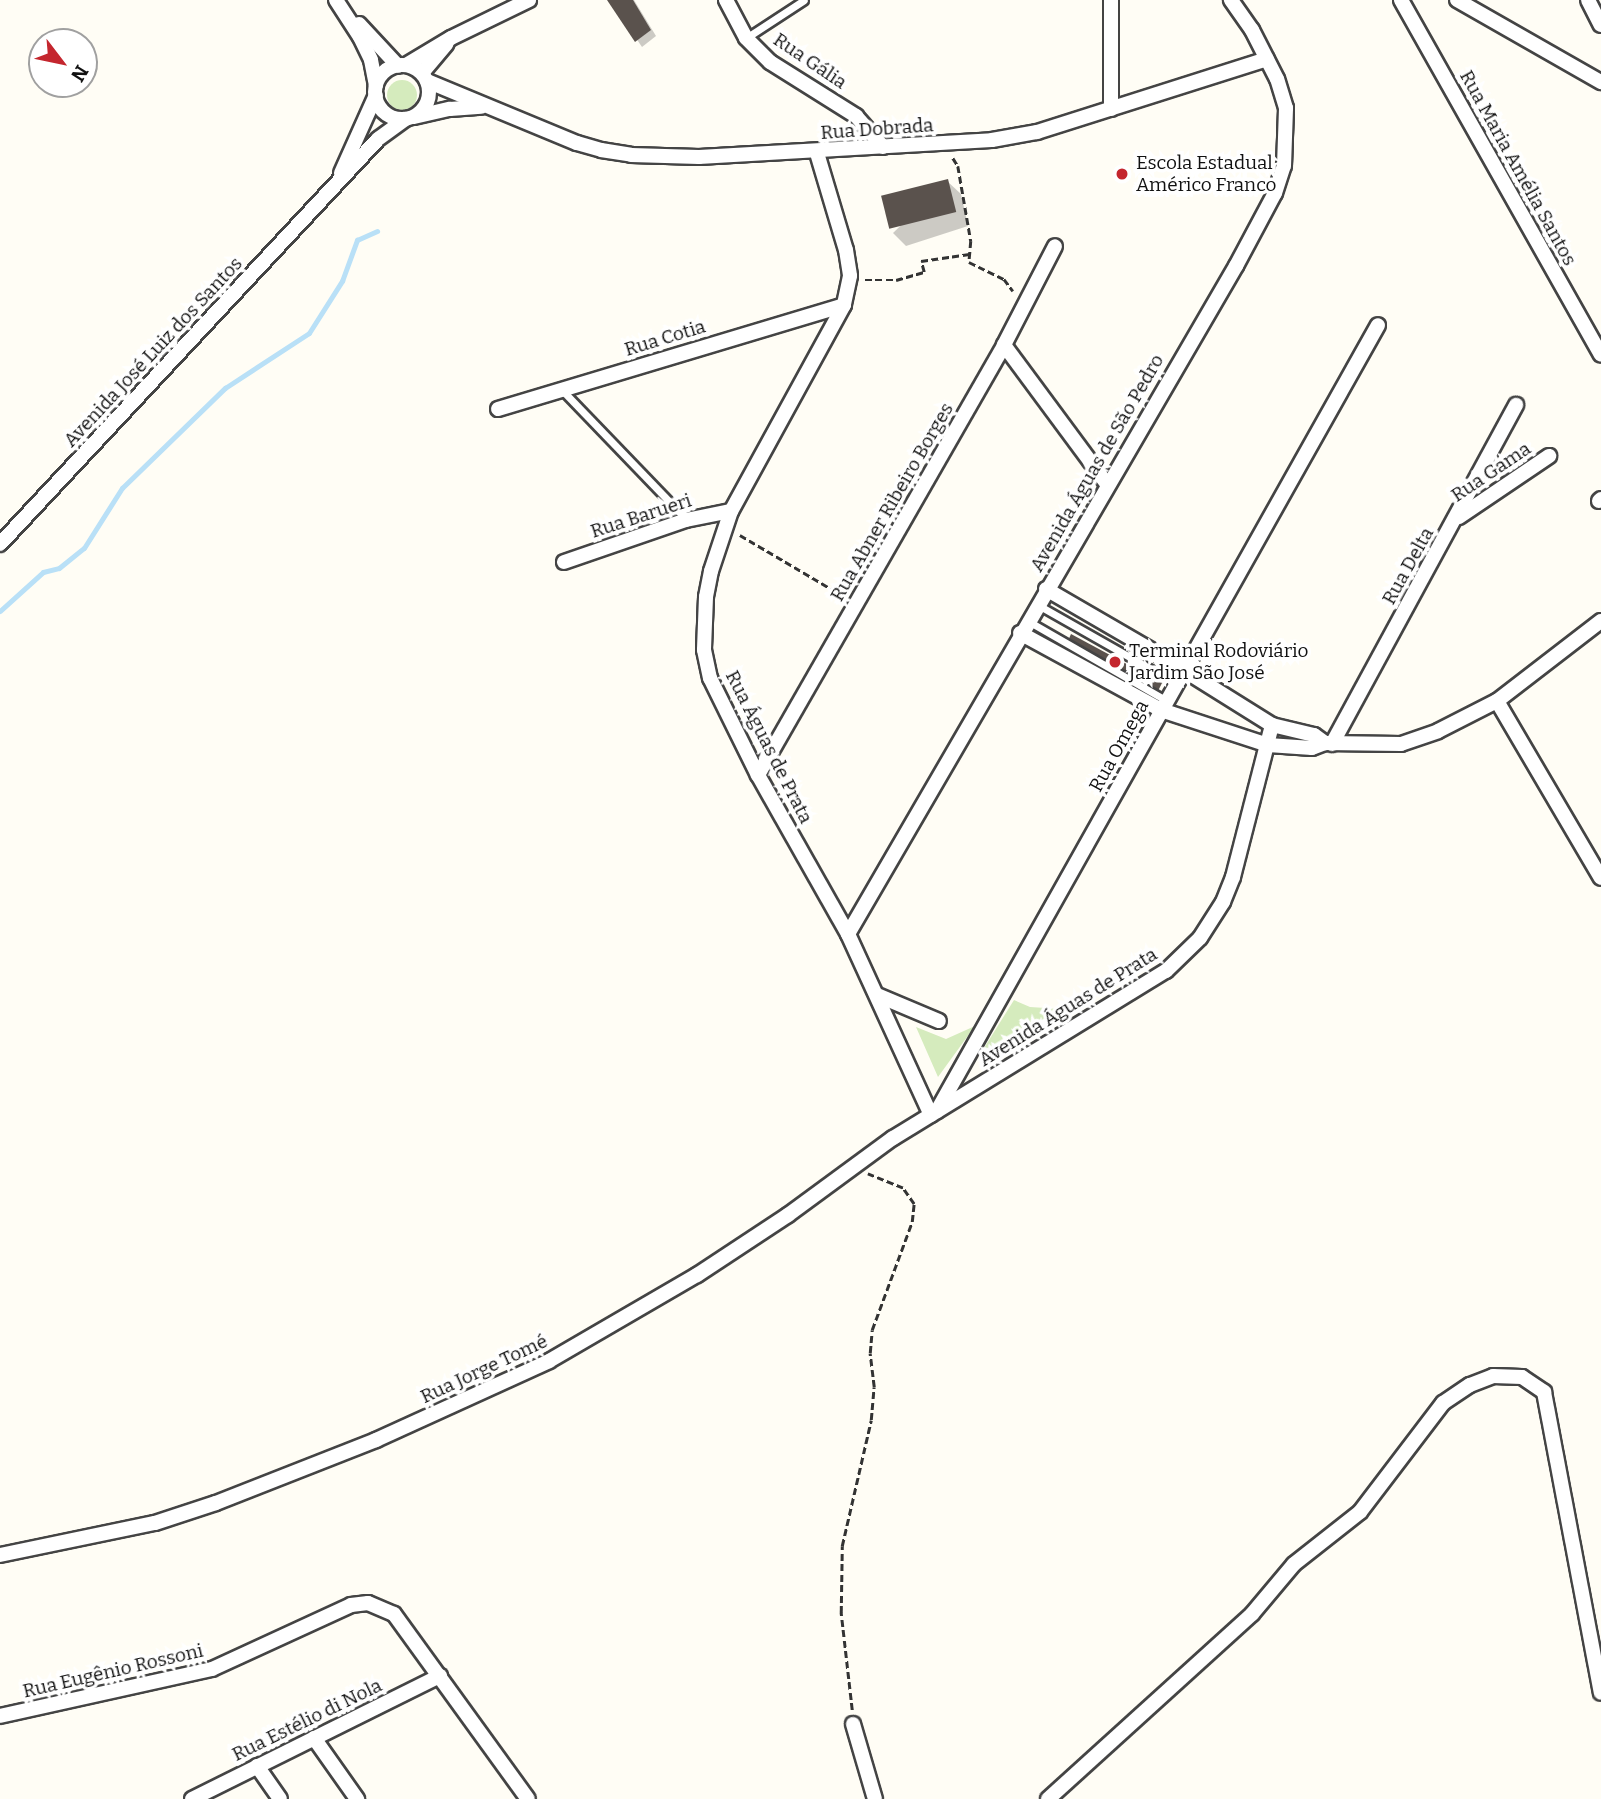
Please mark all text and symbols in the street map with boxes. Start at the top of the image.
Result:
north arrow [28,28,98,98]
street label: Rua Gália [769,28,851,94]
text: N [66,61,93,86]
street label: Rua Maria Amélia Santos [1455,66,1581,270]
street label: Rua Dobrada [820,114,934,144]
place label: Escola Estadual Américo Franco [1136,152,1276,196]
marker: Escola Estadual Américo Franco [1114,166,1130,182]
street label: Avenida José Luiz dos Santos [59,252,247,452]
street label: Rua Cotia [622,315,708,361]
street label: Avenida Águas de São Pedro [1025,350,1169,576]
street label: Rua Abner Ribeiro Borges [826,399,958,605]
street label: Rua Gama [1447,437,1535,507]
street label: Rua Barueri [588,489,694,543]
street label: Rua Delta [1378,523,1438,609]
place label: Terminal Rodoviário Jardim São José [1129,640,1308,684]
marker: Terminal Rodoviário Jardim São José [1107,654,1123,670]
street label: Rua Águas de Prata [721,667,817,827]
street label: Rua Omega [1084,696,1154,796]
street label: Avenida Águas de Prata [975,943,1161,1071]
street label: Rua Jorge Tomé [417,1330,551,1408]
street label: Rua Eugênio Rossoni [21,1639,205,1703]
street label: Rua Estélio di Nola [228,1674,386,1766]

